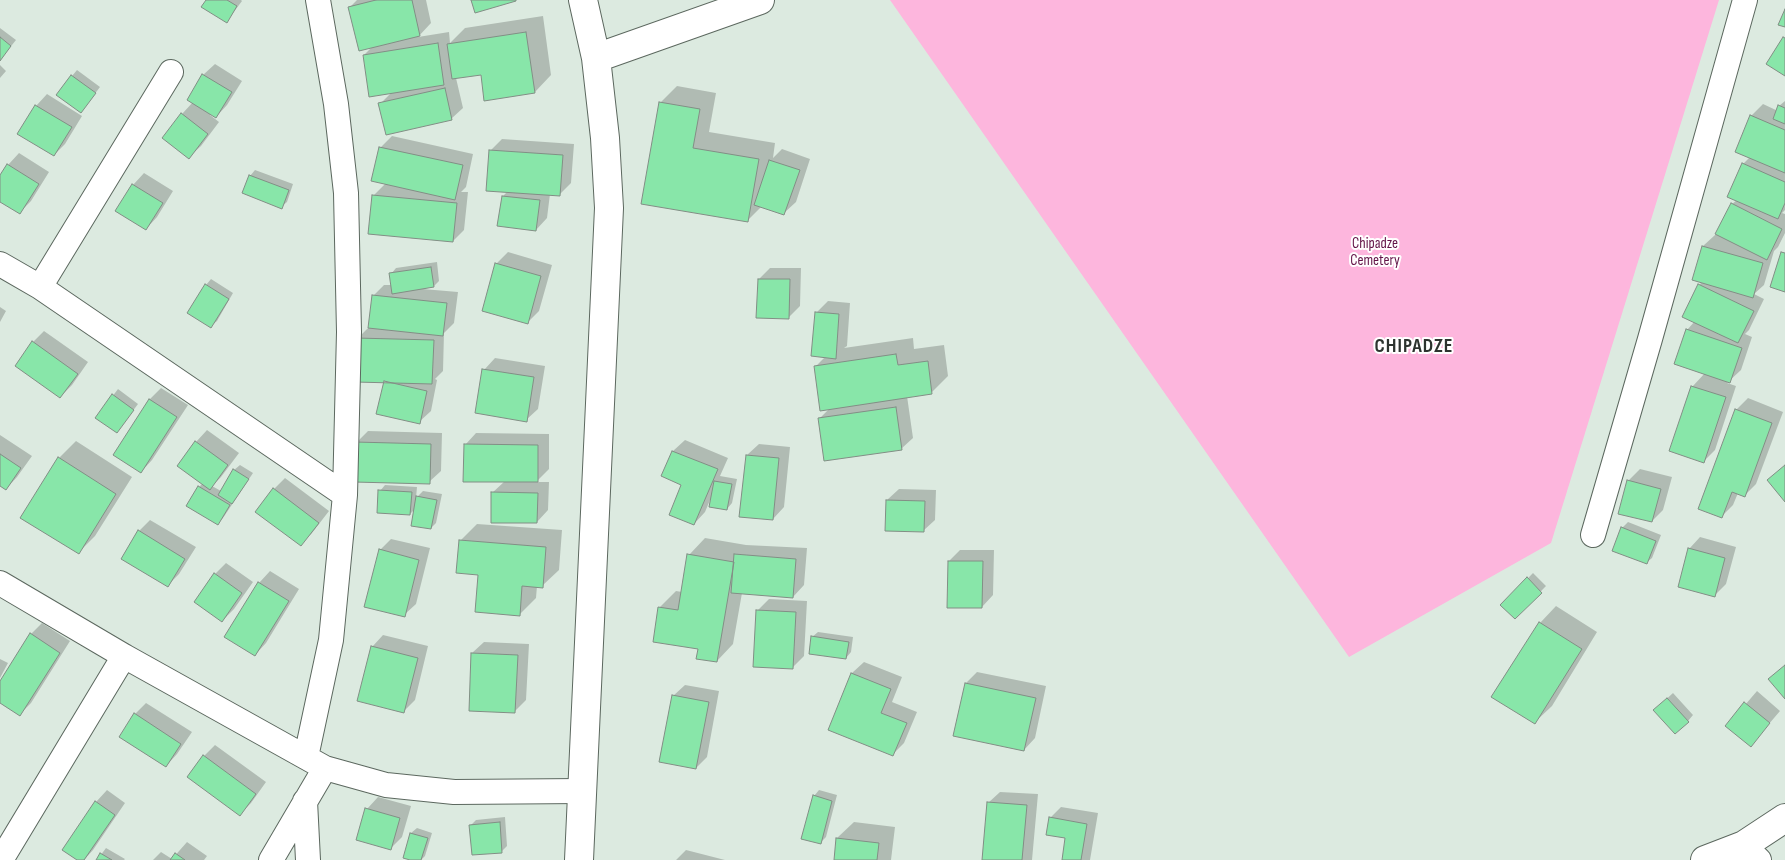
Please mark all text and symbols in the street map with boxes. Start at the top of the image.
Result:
park label: Chipadze Cemetery [1350,235,1400,270]
district label: CHIPADZE [1374,335,1454,359]

